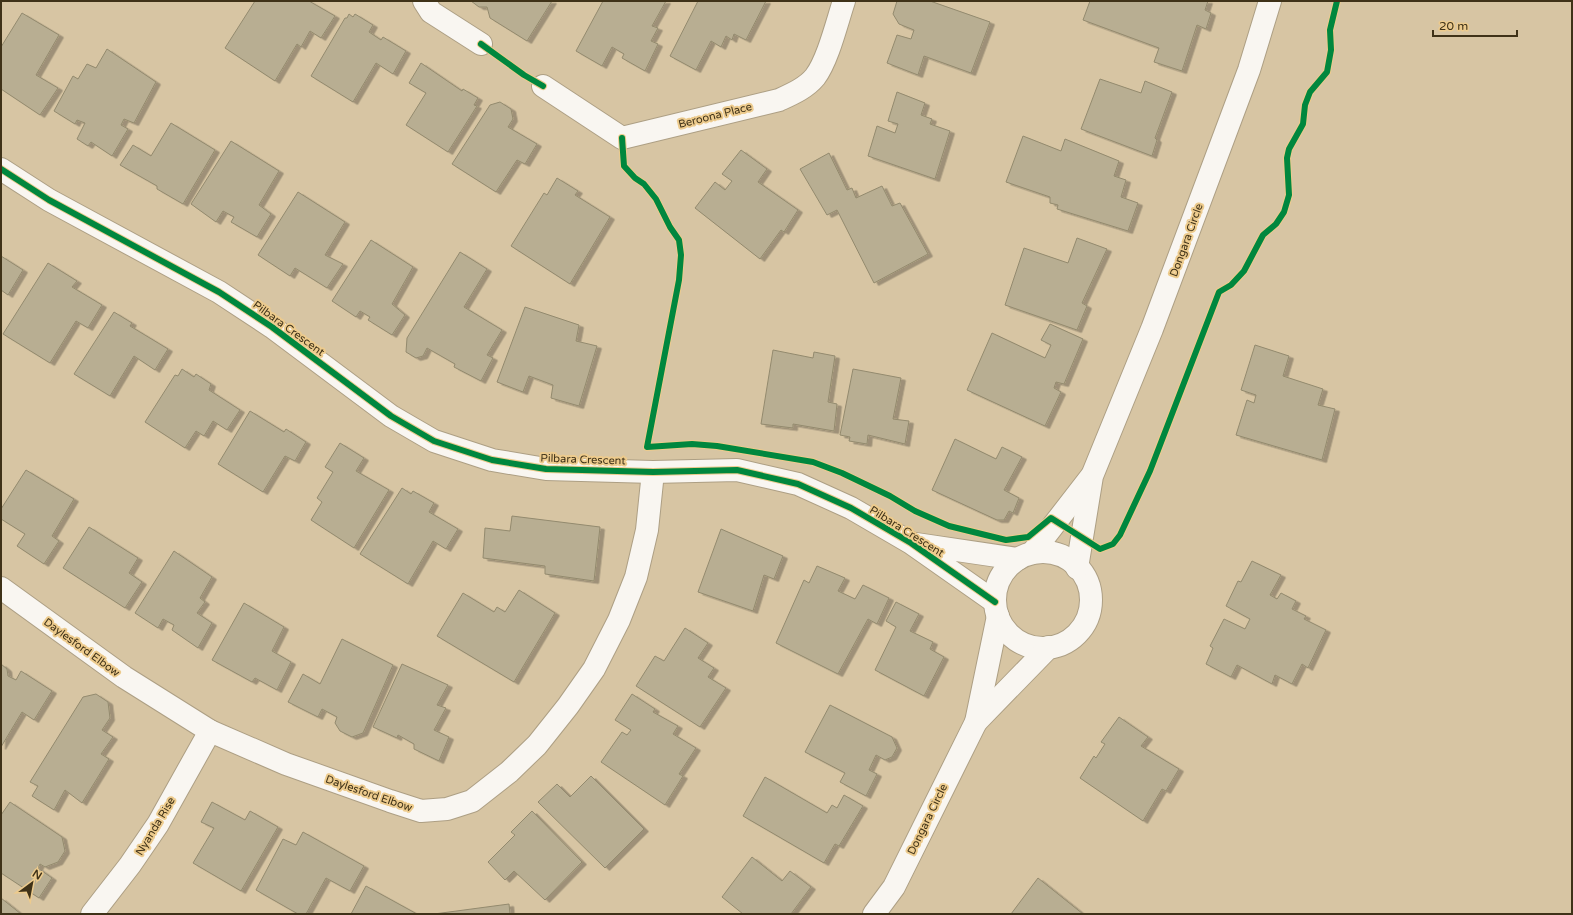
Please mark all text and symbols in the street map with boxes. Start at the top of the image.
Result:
scale bar [1433,12,1517,38]
text: 20 m [1439,19,1468,33]
street label: Beroona Place [677,100,753,131]
street label: Dongara Circle [1167,202,1206,279]
street label: Pilbara Crescent [250,298,327,359]
street label: Pilbara Crescent [540,452,626,467]
street label: Pilbara Crescent [867,503,946,559]
street label: Daylesford Elbow [41,615,122,680]
street label: Daylesford Elbow [324,773,414,814]
street label: Dongara Circle [905,782,950,857]
street label: Nyanda Rise [133,795,178,858]
north arrow [12,863,52,903]
text: N [30,867,44,883]

